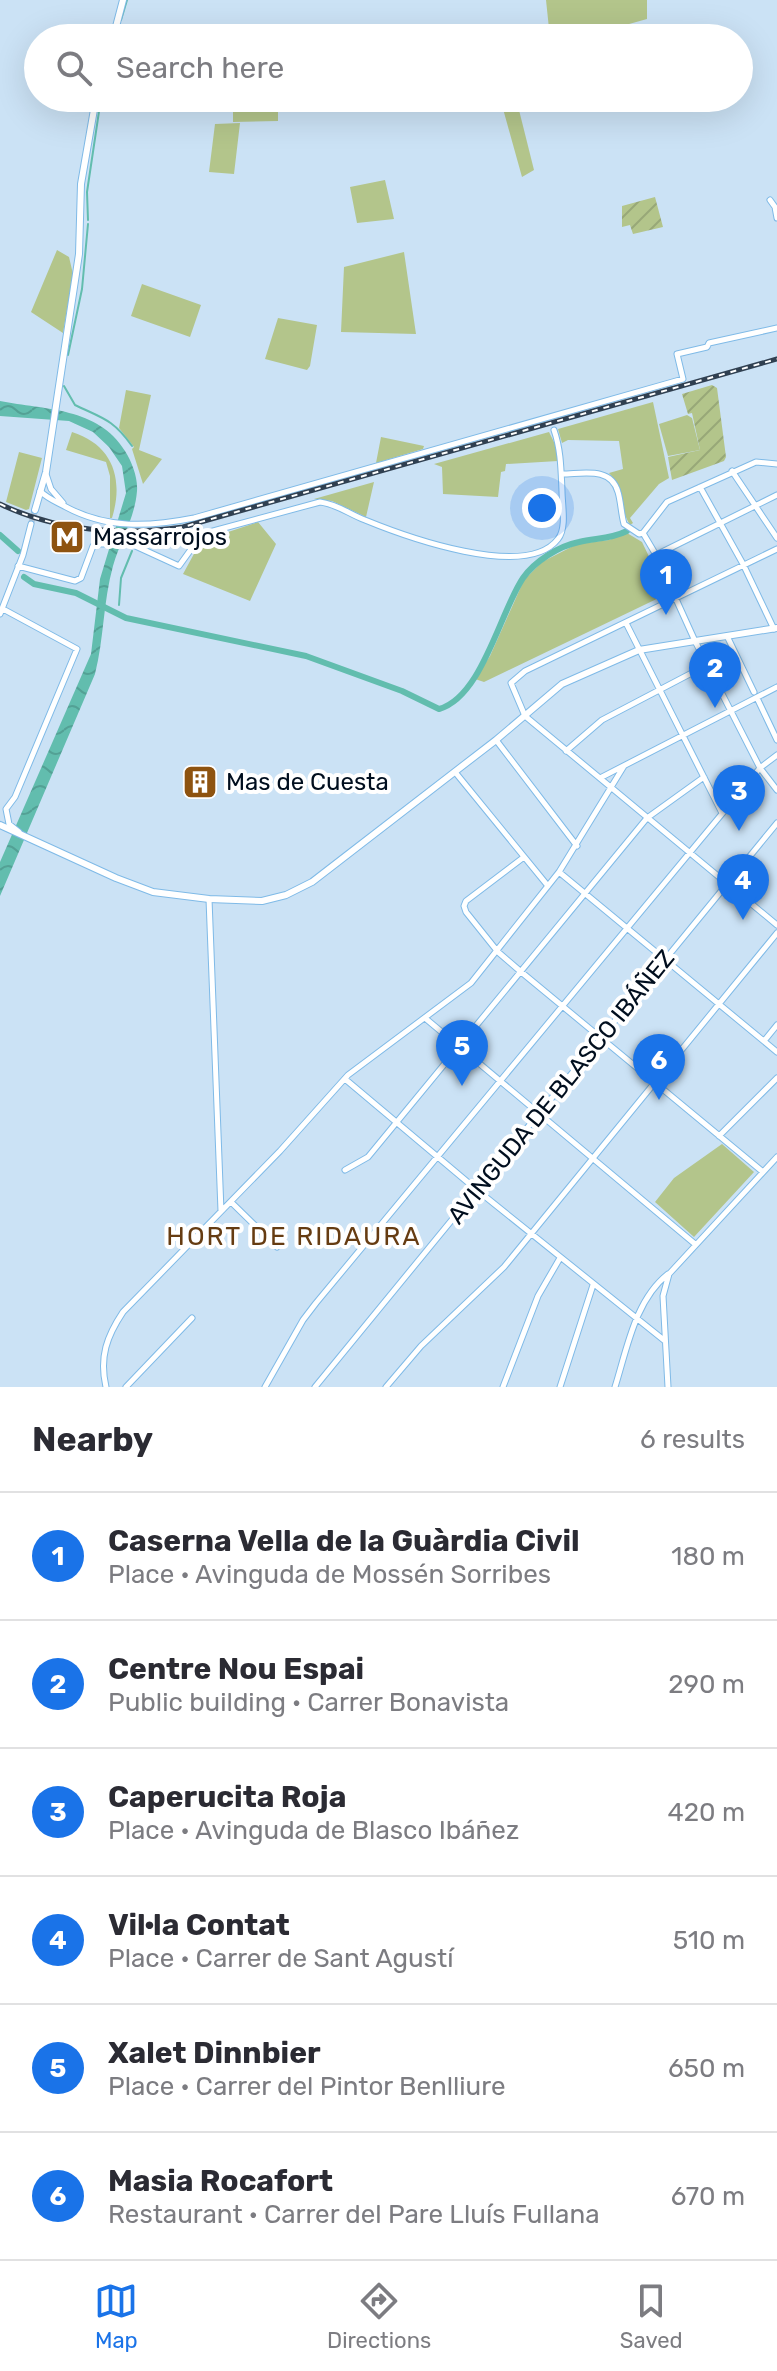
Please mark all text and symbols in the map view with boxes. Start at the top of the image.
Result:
search box [24,24,753,112]
icon: search [52,46,96,90]
text: Search here [116,50,284,86]
your location [522,488,562,528]
metro station icon: Massarrojos [48,518,86,556]
place label: Massarrojos [93,523,227,551]
pin: 1 [640,549,692,615]
pin: 2 [689,642,741,708]
building icon: Mas de Cuesta [181,763,219,801]
pin: 3 [713,765,765,831]
place label: Mas de Cuesta [226,768,389,796]
pin: 4 [717,854,769,920]
street label: AVINGUDA DE BLASCO IBÁÑEZ [442,944,680,1230]
pin: 5 [436,1020,488,1086]
pin: 6 [633,1034,685,1100]
district label: HORT DE RIDAURA [166,1221,422,1252]
text: Nearby [32,1419,153,1460]
text: 6 results [640,1424,745,1455]
text: Caserna Vella de la Guàrdia Civil [108,1523,580,1559]
text: 1 [52,1541,64,1572]
text: 180 m [671,1541,745,1572]
text: Place · Avinguda de Mossén Sorribes [108,1559,551,1590]
text: Centre Nou Espai [108,1651,364,1687]
text: 2 [50,1669,66,1700]
text: 290 m [668,1669,745,1700]
text: Public building · Carrer Bonavista [108,1687,509,1718]
text: Caperucita Roja [108,1779,346,1815]
text: 3 [49,1797,67,1828]
text: 420 m [668,1797,745,1828]
text: Place · Avinguda de Blasco Ibáñez [108,1815,519,1846]
text: Vil·la Contat [108,1907,290,1943]
text: 4 [49,1925,67,1956]
text: 510 m [673,1925,745,1956]
text: Place · Carrer de Sant Agustí [108,1943,453,1974]
text: Xalet Dinnbier [108,2035,321,2071]
text: 5 [50,2053,66,2084]
text: 650 m [668,2053,745,2084]
text: Place · Carrer del Pintor Benlliure [108,2071,505,2102]
text: Masia Rocafort [108,2163,333,2199]
text: 6 [50,2181,66,2212]
text: 670 m [671,2181,745,2212]
text: Restaurant · Carrer del Pare Lluís Fullana [108,2199,600,2230]
tab: Map [94,2279,138,2354]
tab: Directions [327,2279,431,2354]
tab: Saved [620,2279,683,2354]

